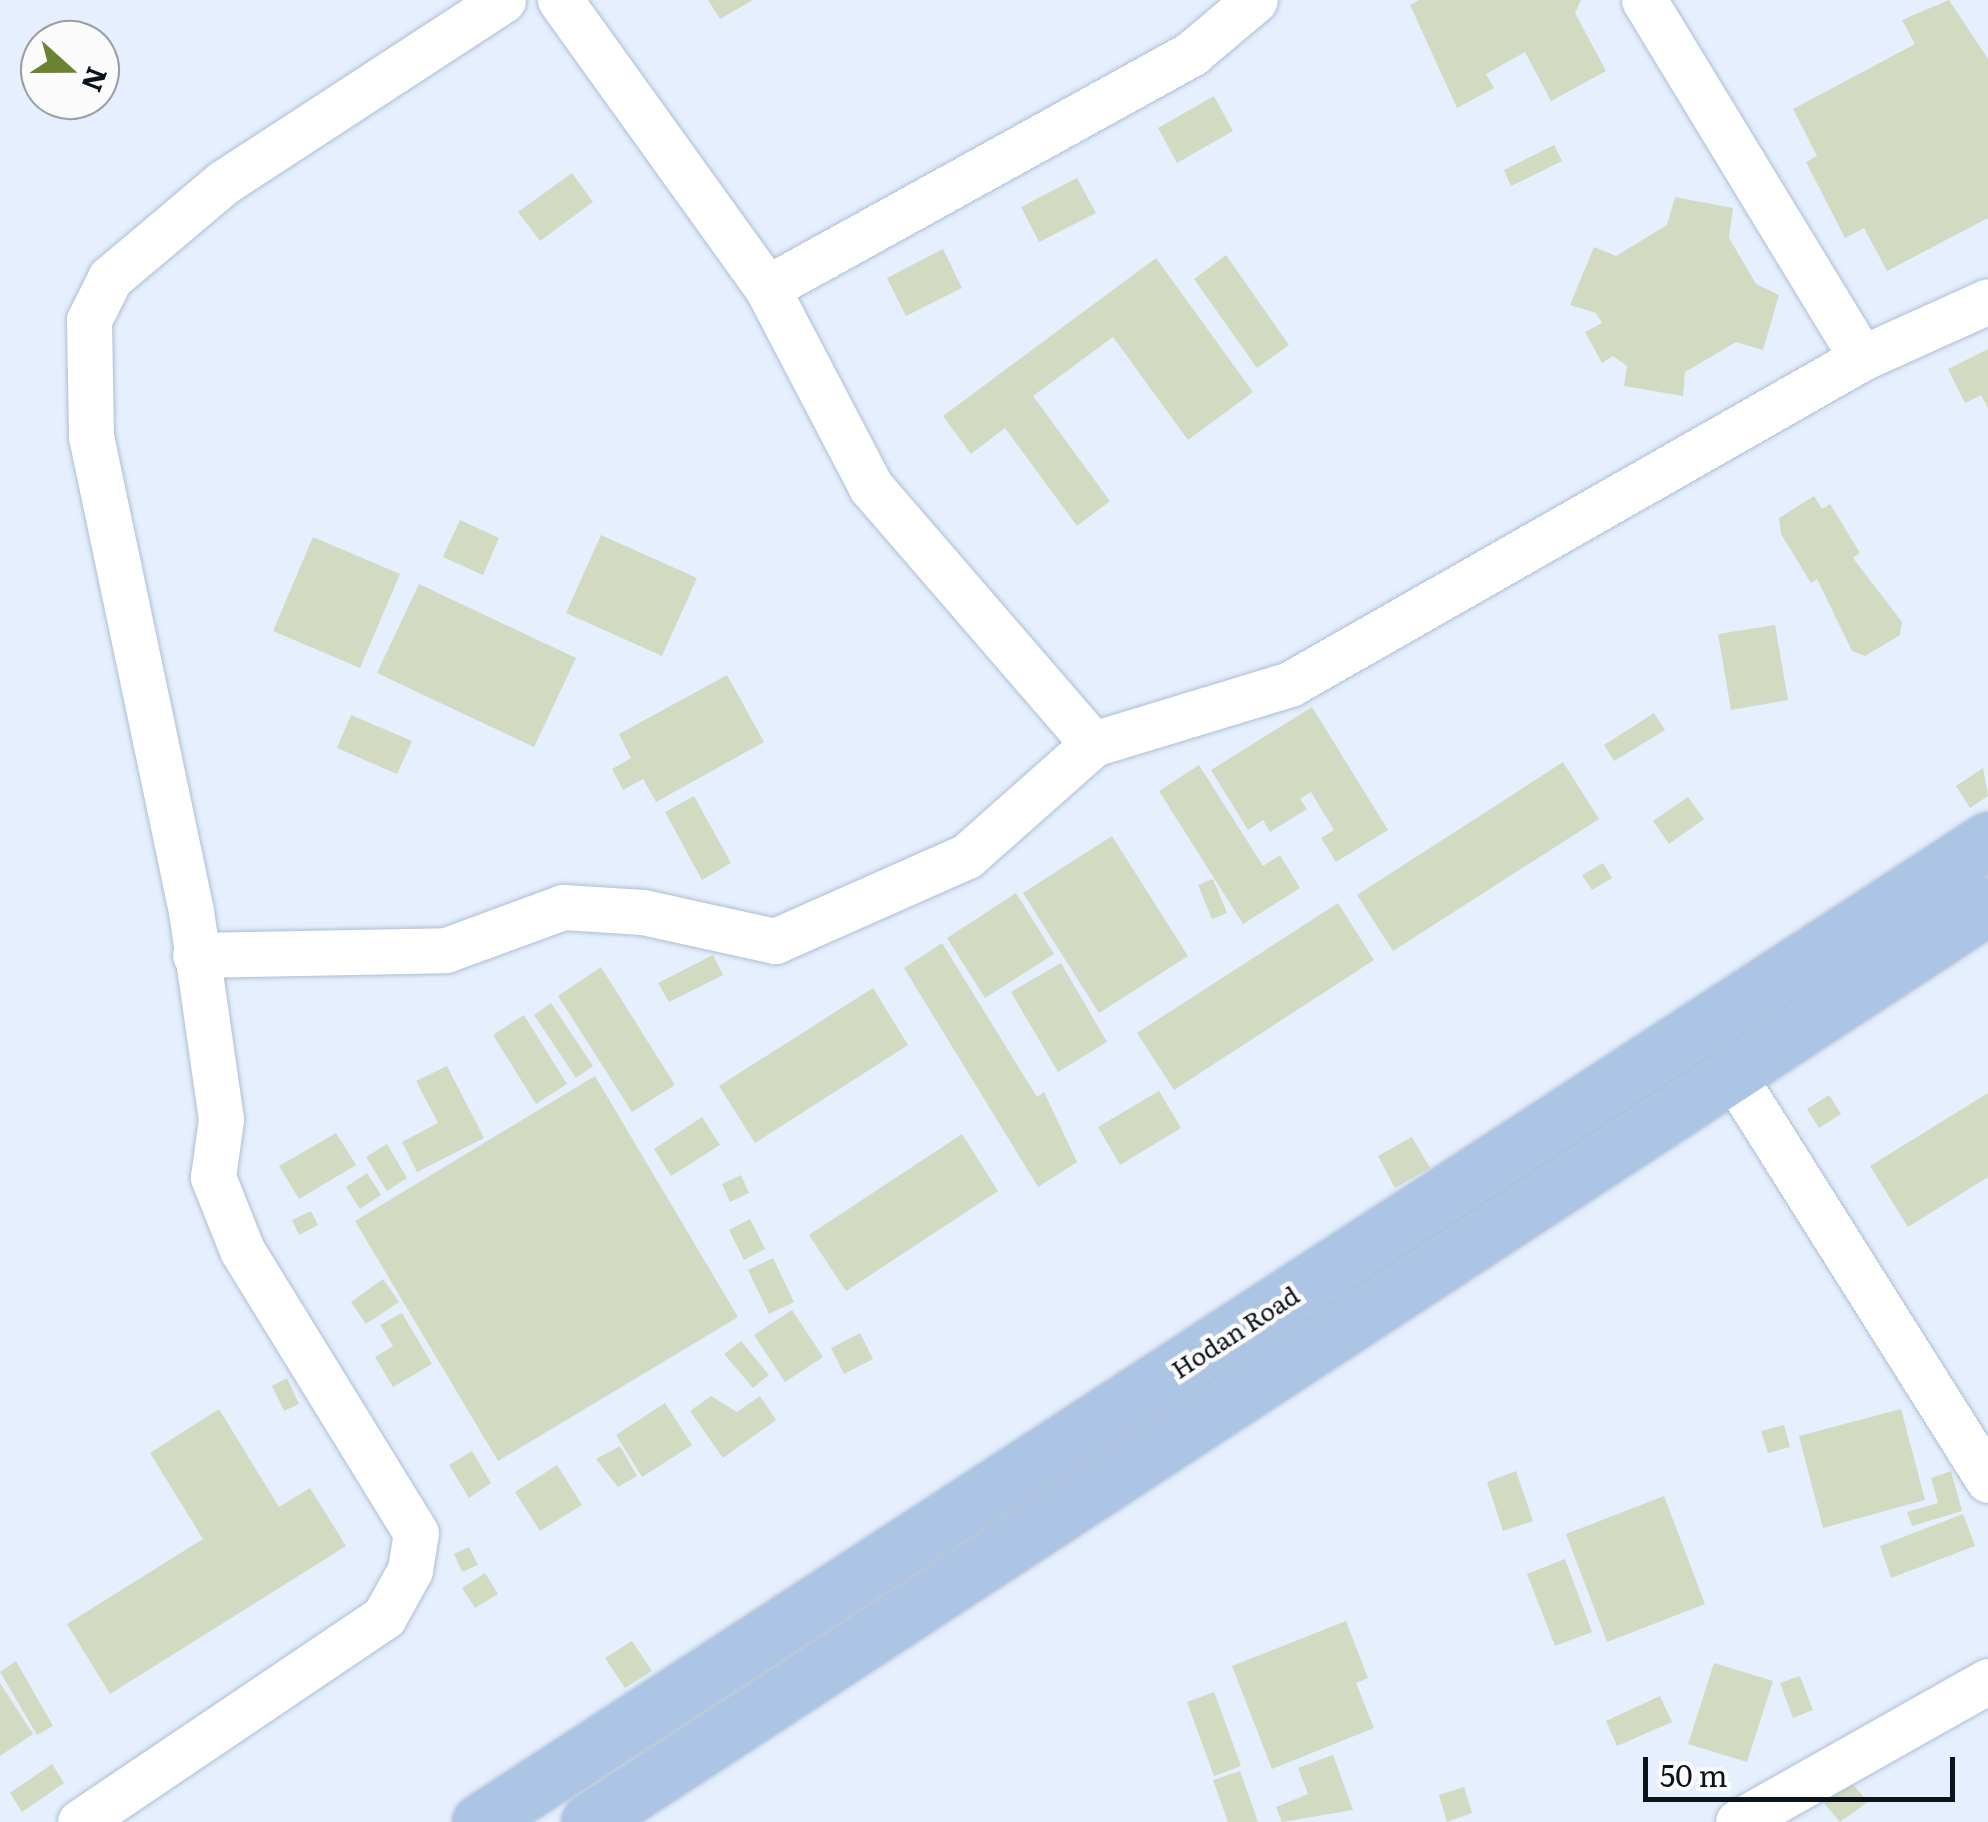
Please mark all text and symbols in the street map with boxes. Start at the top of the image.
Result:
north arrow [20,20,120,120]
text: N [72,62,120,99]
street label: Hodan Road [1166,1280,1304,1384]
scale bar [1648,1737,1960,1799]
text: 50 m [1660,1752,1728,1796]

